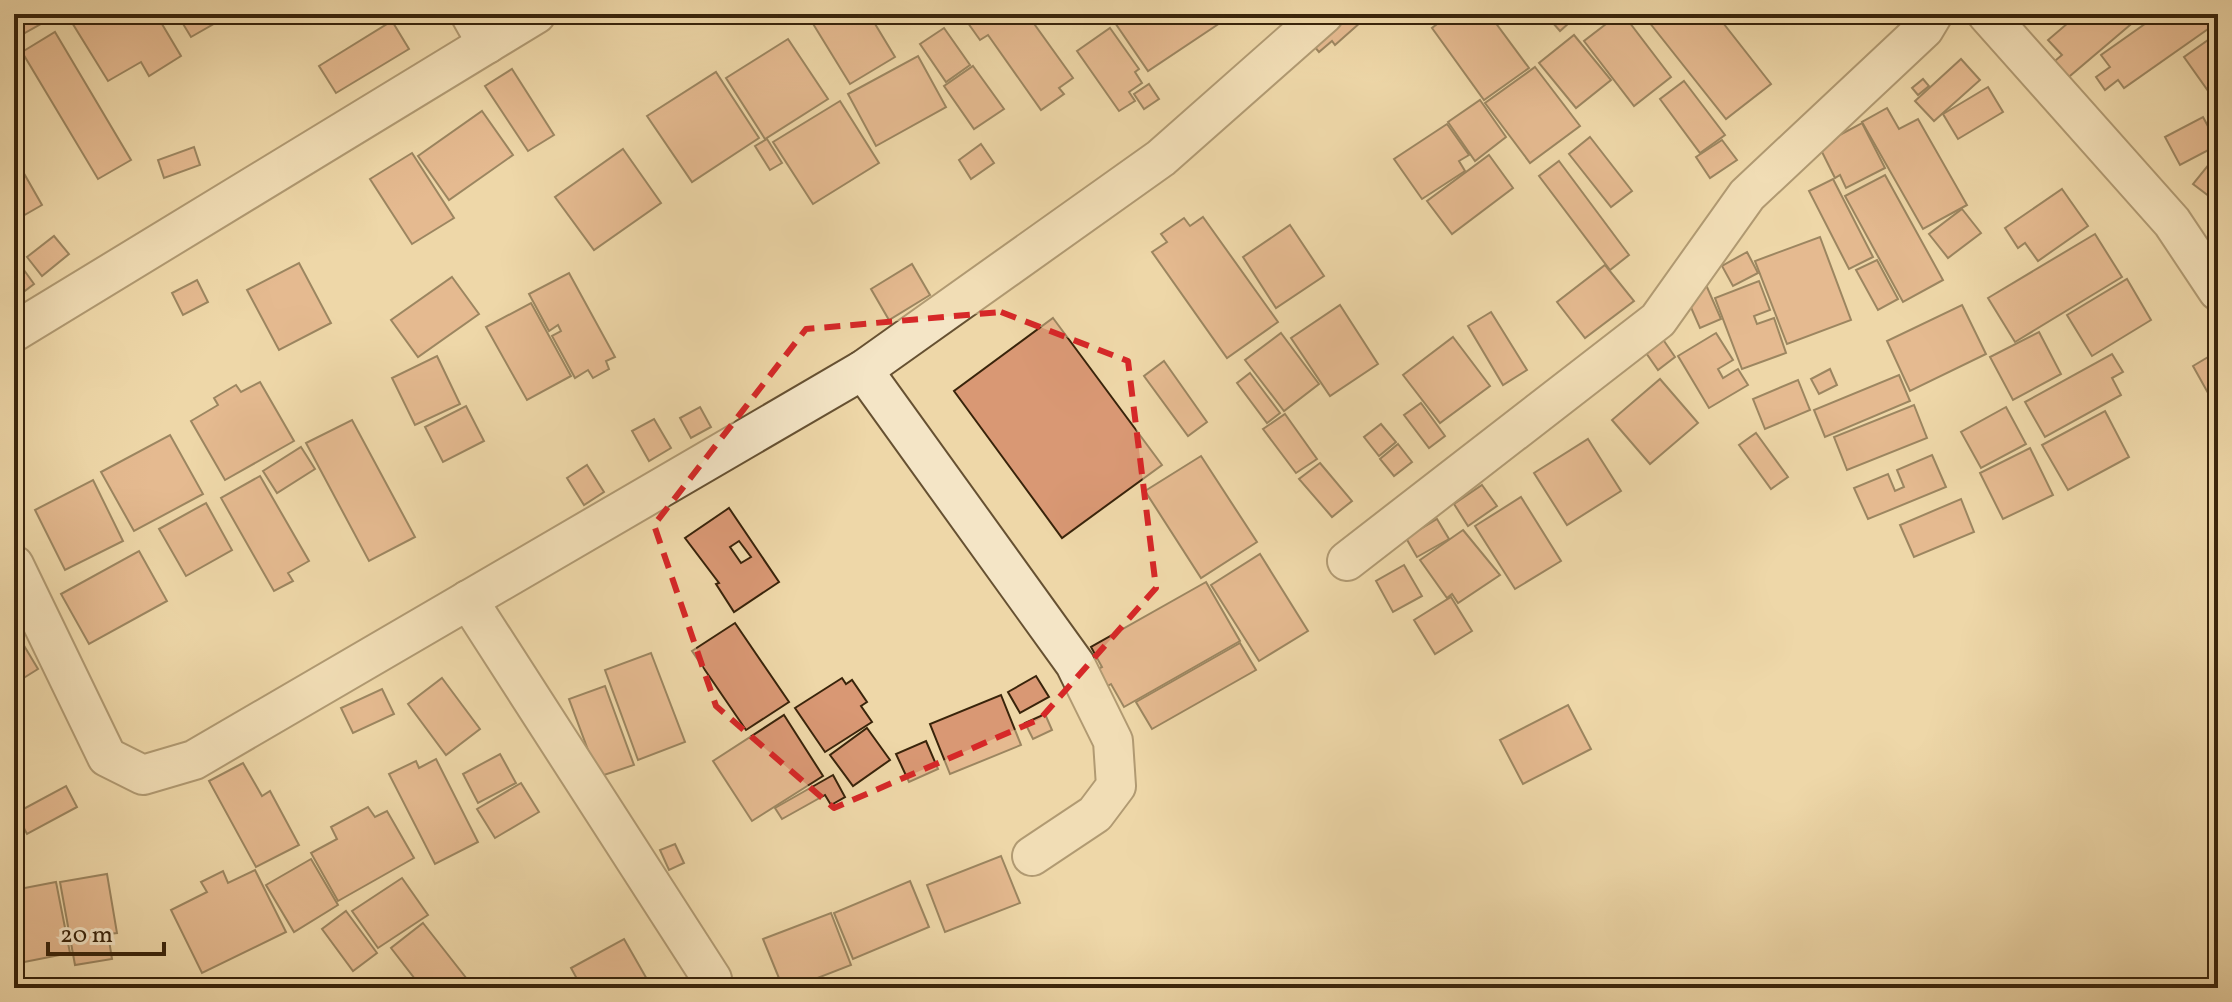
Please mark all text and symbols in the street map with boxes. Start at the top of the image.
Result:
scale bar [48,906,164,956]
text: 20 m [60,919,113,953]

